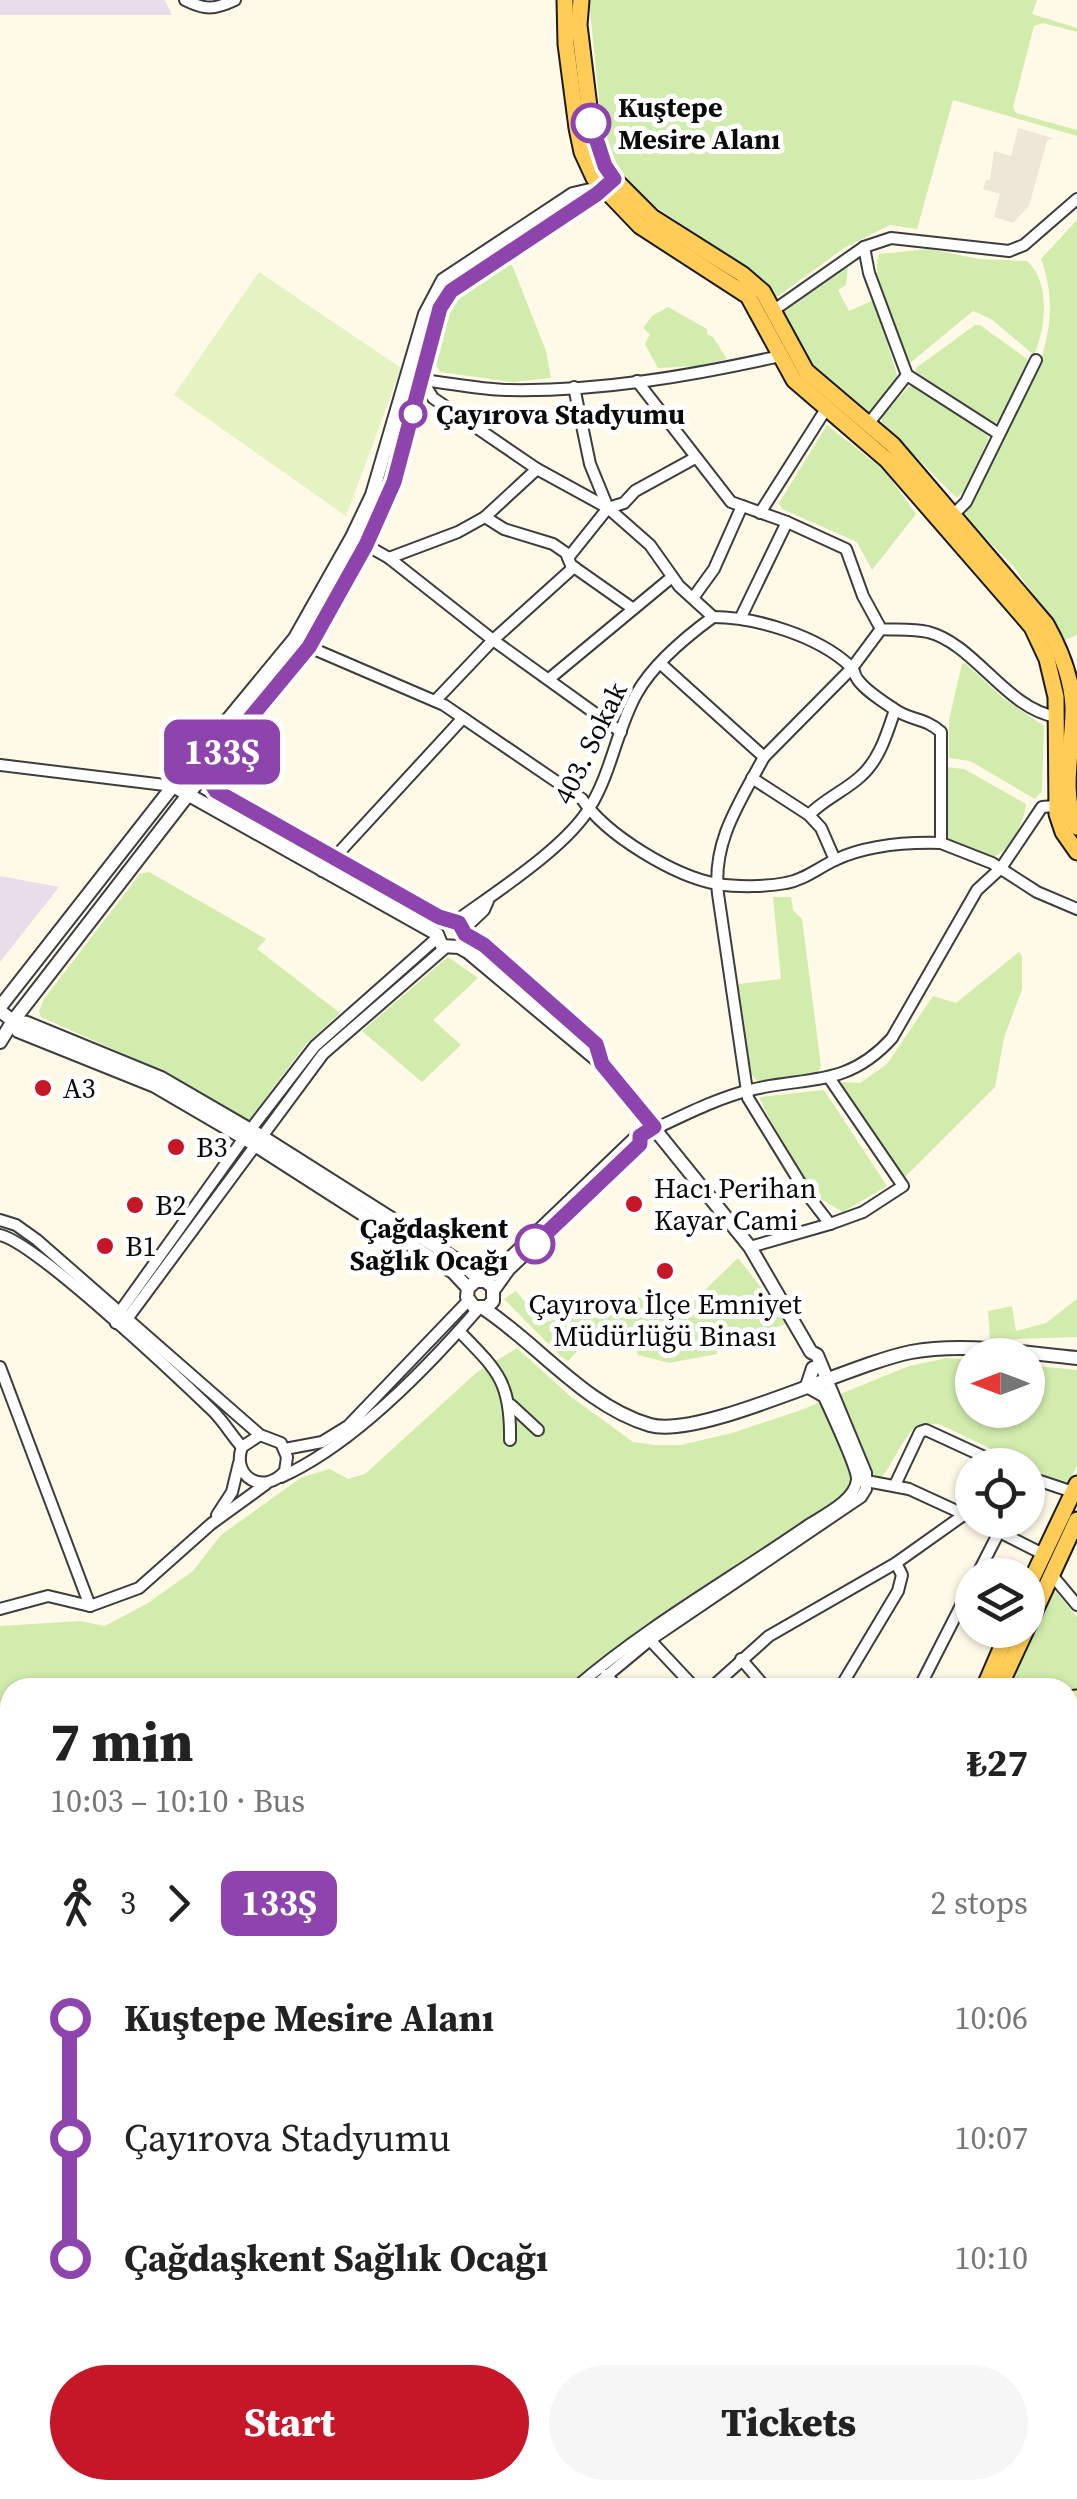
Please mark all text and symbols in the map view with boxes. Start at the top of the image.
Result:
place label: Kuştepe Mesire Alanı [618,88,780,158]
marker: Kuştepe Mesire Alanı [572,104,610,142]
place label: Çayırova Stadyumu [436,395,685,433]
marker: Çayırova Stadyumu [400,401,426,427]
street label: 403. Sokak [544,675,636,810]
line badge: 133Ş [152,720,292,784]
text: 133Ş [184,728,260,776]
place label: A3 [63,1069,96,1107]
marker: A3 [32,1077,54,1099]
place label: B3 [196,1128,228,1166]
marker: B3 [165,1136,187,1158]
place label: Hacı Perihan Kayar Cami [654,1169,817,1239]
place label: B2 [155,1186,187,1224]
marker: Hacı Perihan Kayar Cami [623,1193,645,1215]
marker: B2 [124,1194,146,1216]
place label: Çağdaşkent Sağlık Ocağı [350,1209,509,1279]
marker: Çağdaşkent Sağlık Ocağı [516,1225,554,1263]
place label: B1 [125,1227,157,1265]
marker: B1 [94,1235,116,1257]
marker: Çayırova İlçe Emniyet Müdürlüğü Binası [654,1260,676,1282]
place label: Çayırova İlçe Emniyet Müdürlüğü Binası [528,1285,802,1355]
north arrow [955,1338,1045,1428]
map controls [955,1338,1045,1648]
button: locate [955,1448,1045,1538]
button: layers [955,1558,1045,1648]
text: 7 min [50,1704,193,1779]
text: ₺27 [966,1737,1028,1789]
text: 10:03 – 10:10 · Bus [50,1779,305,1823]
icon: walk [50,1876,105,1931]
icon: forward [151,1876,206,1931]
text: 133Ş [241,1879,317,1927]
text: 3 [120,1881,136,1925]
text: 2 stops [930,1881,1028,1925]
text: Kuştepe Mesire Alanı [124,1992,494,2044]
text: 10:06 [954,1996,1028,2040]
text: Çayırova Stadyumu [124,2112,451,2164]
text: 10:07 [954,2116,1028,2160]
text: Çağdaşkent Sağlık Ocağı [124,2232,548,2284]
text: 10:10 [954,2236,1028,2280]
button: Start [50,2365,529,2480]
button: Tickets [549,2365,1028,2480]

